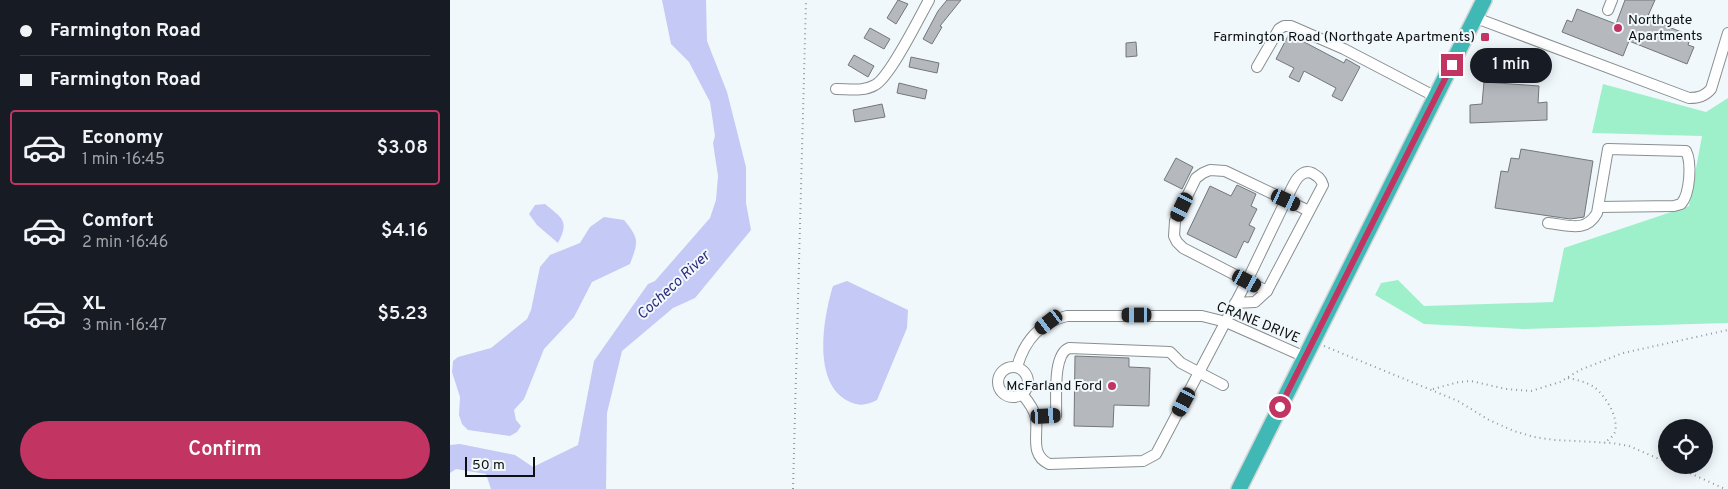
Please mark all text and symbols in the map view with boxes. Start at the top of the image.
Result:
place label: Northgate Apartments [1628,12,1703,45]
text: Farmington Road [50,19,201,43]
marker: Northgate Apartments [1612,22,1624,34]
place label: Farmington Road (Northgate Apartments) [1213,29,1475,46]
marker: Farmington Road (Northgate Apartments) [1479,31,1491,43]
callout: 1 min [1470,48,1552,82]
route end [1441,54,1463,76]
text: 1 min [1492,55,1530,75]
text: Farmington Road [50,68,201,92]
icon: car [22,125,67,170]
text: Economy [82,126,163,150]
text: $3.08 [377,136,428,160]
text: 1 min · 16:45 [82,150,165,170]
car [1269,187,1302,213]
car [1168,190,1195,224]
icon: car [22,208,67,253]
text: Comfort [82,209,154,233]
text: $4.16 [381,219,428,243]
text: 2 min · 16:46 [82,233,168,253]
water label: Cocheco River [633,246,715,325]
car [1230,267,1263,295]
icon: car [22,291,67,336]
text: XL [82,292,105,316]
street label: CRANE DRIVE [1214,299,1302,347]
text: $5.23 [377,302,428,326]
car [1032,307,1065,337]
car [1122,308,1152,323]
text: 3 min · 16:47 [82,316,167,336]
place label: McFarland Ford [1006,378,1102,395]
marker: McFarland Ford [1106,380,1118,392]
car [1170,385,1197,419]
route start [1269,396,1291,418]
car [1030,408,1061,424]
map controls [1658,419,1713,474]
button: locate [1658,419,1713,474]
button: Confirm [20,421,430,479]
scale bar [465,454,535,477]
text: 50 m [472,457,505,474]

